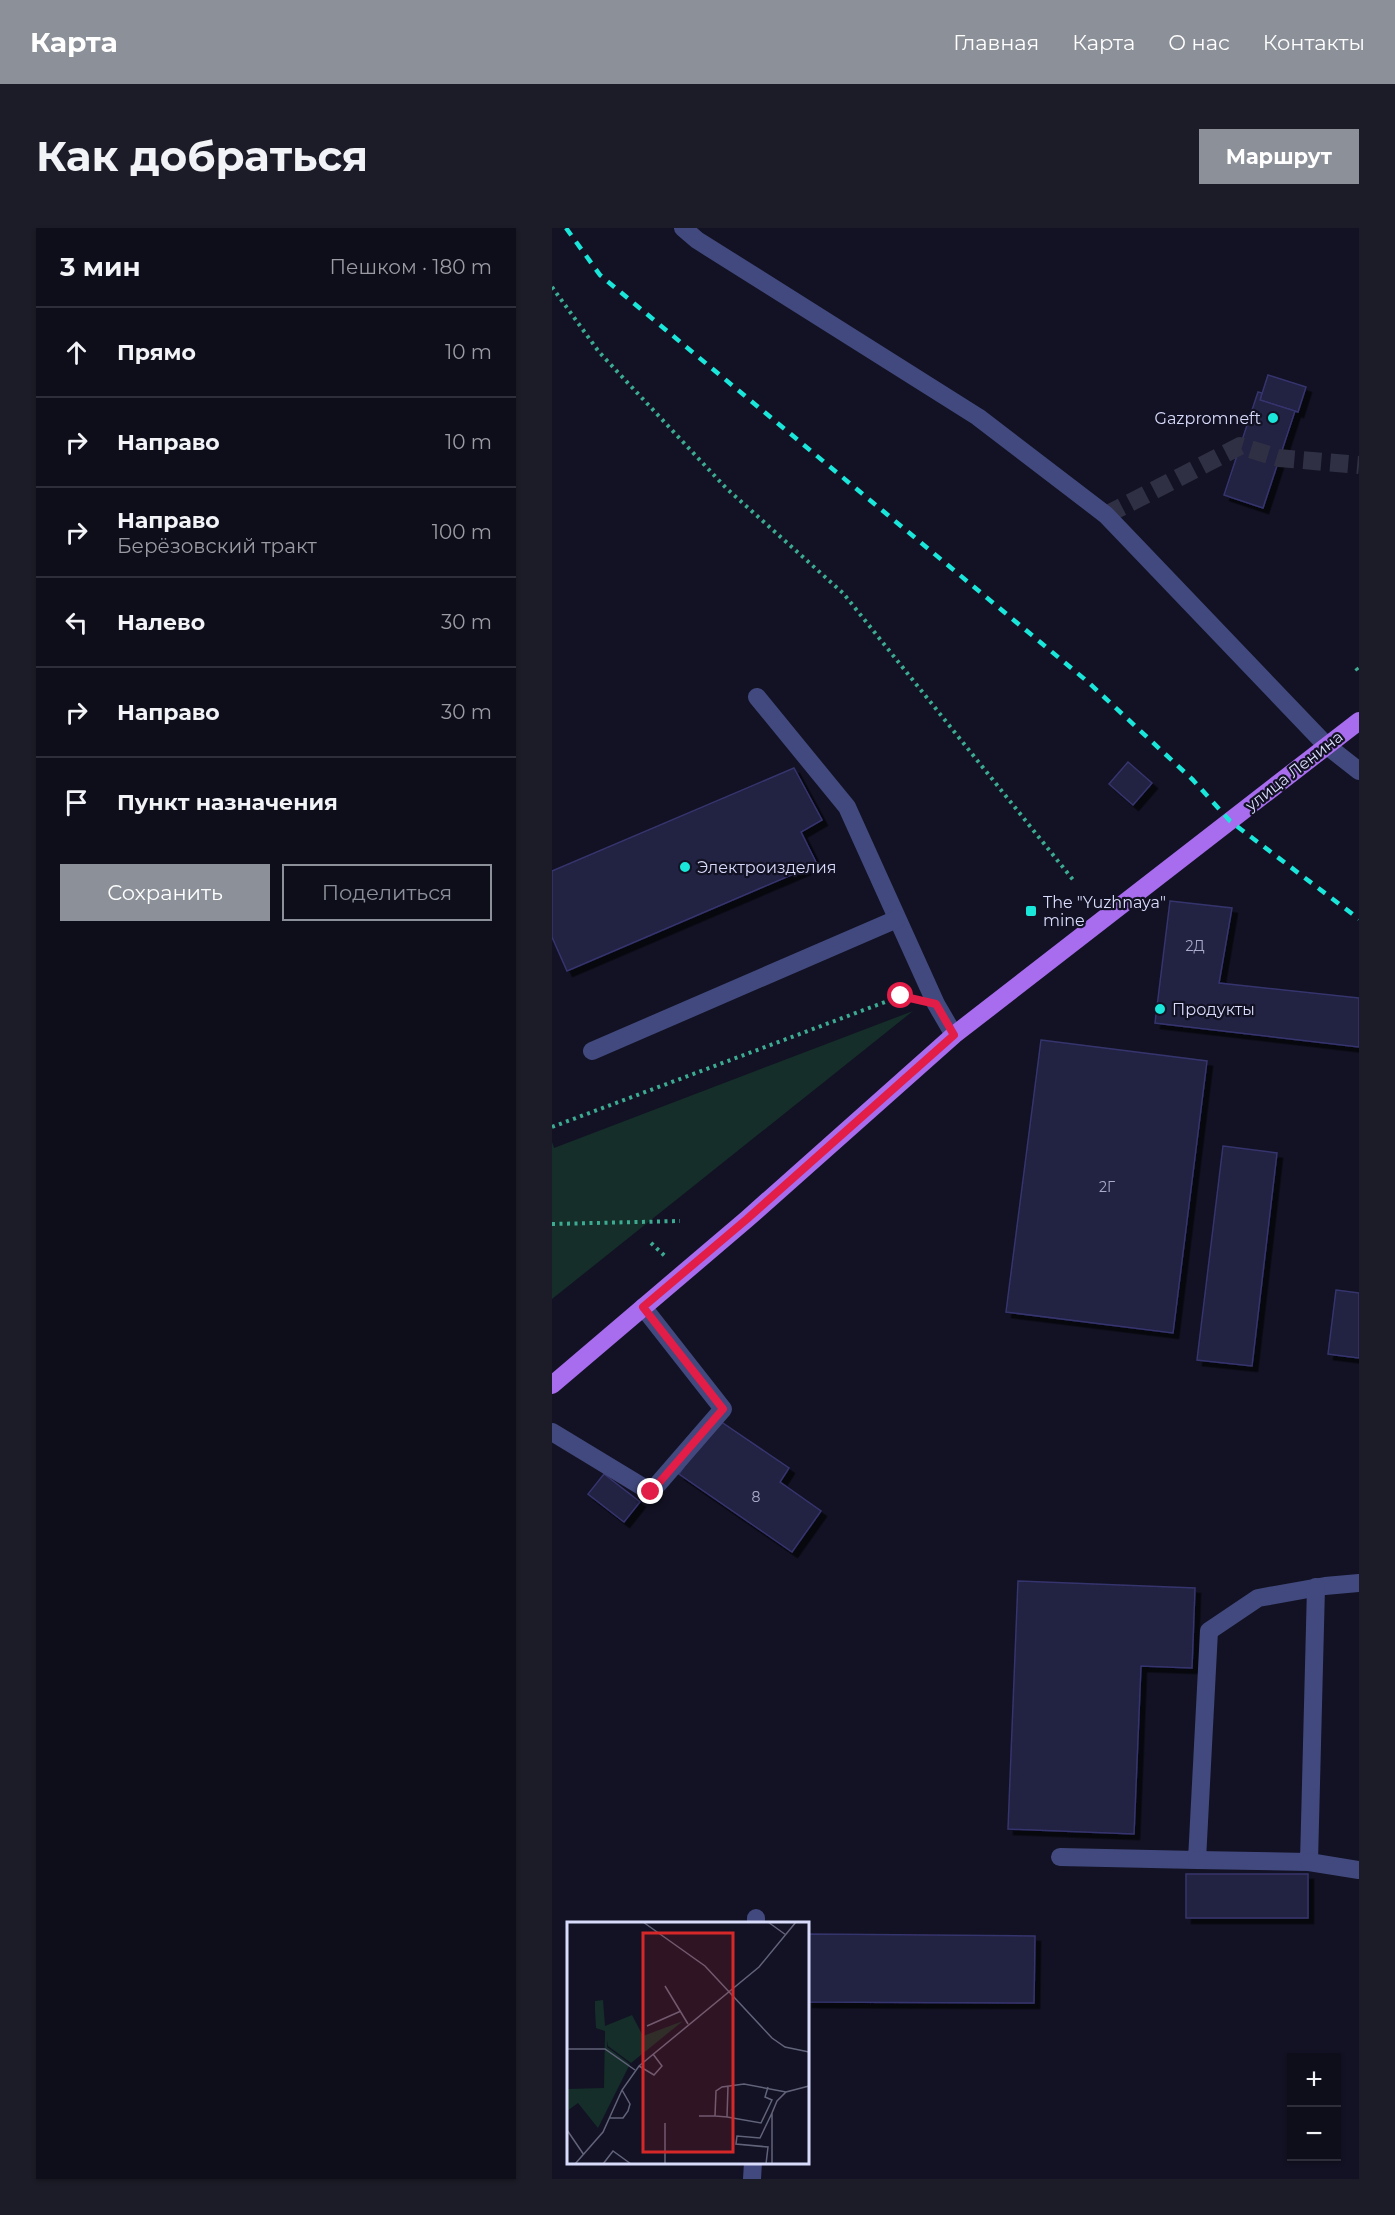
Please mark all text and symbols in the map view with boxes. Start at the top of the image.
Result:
text: Карта [30,25,118,59]
text: Главная [953,30,1039,55]
text: Карта [1072,30,1135,55]
text: О нас [1168,30,1230,55]
text: Контакты [1263,30,1365,55]
button: Маршрут [1199,129,1359,184]
text: Как добраться [36,130,368,182]
text: 3 мин [60,251,140,283]
text: Пешком · 180 m [330,255,492,279]
icon: ahead [60,336,93,369]
text: Прямо [117,339,196,366]
text: 10 m [445,340,492,364]
place label: Gazpromneft [1155,409,1262,428]
marker: Gazpromneft [1266,411,1280,425]
icon: right [60,426,93,459]
text: Направо [117,429,220,456]
text: 10 m [445,430,492,454]
text: Направо [117,507,220,534]
icon: right [60,516,93,549]
text: 100 m [432,520,492,544]
text: Берёзовский тракт [117,534,317,558]
icon: left [60,606,93,639]
text: Налево [117,609,205,636]
text: 30 m [441,610,492,634]
icon: right [60,696,93,729]
text: Направо [117,699,220,726]
text: 30 m [441,700,492,724]
street label: улица Ленина [1241,727,1347,816]
icon: arrive [60,786,93,819]
text: Пункт назначения [117,789,338,816]
place label: Электроизделия [697,858,836,877]
marker: Электроизделия [678,860,692,874]
button: Сохранить [60,864,270,921]
button: Поделиться [282,864,492,921]
place label: The "Yuzhnaya" mine [1043,893,1166,930]
marker: The "Yuzhnaya" mine [1024,904,1038,918]
house number: 2Д [1185,937,1205,955]
route start [887,982,913,1008]
place label: Продукты [1172,1000,1255,1019]
marker: Продукты [1153,1002,1167,1016]
house number: 2Г [1099,1178,1115,1196]
route end [637,1478,663,1504]
house number: 8 [752,1488,761,1506]
inset map [567,1922,808,2164]
map controls [1287,2053,1341,2161]
button: + [1287,2053,1341,2107]
button: − [1287,2107,1341,2161]

